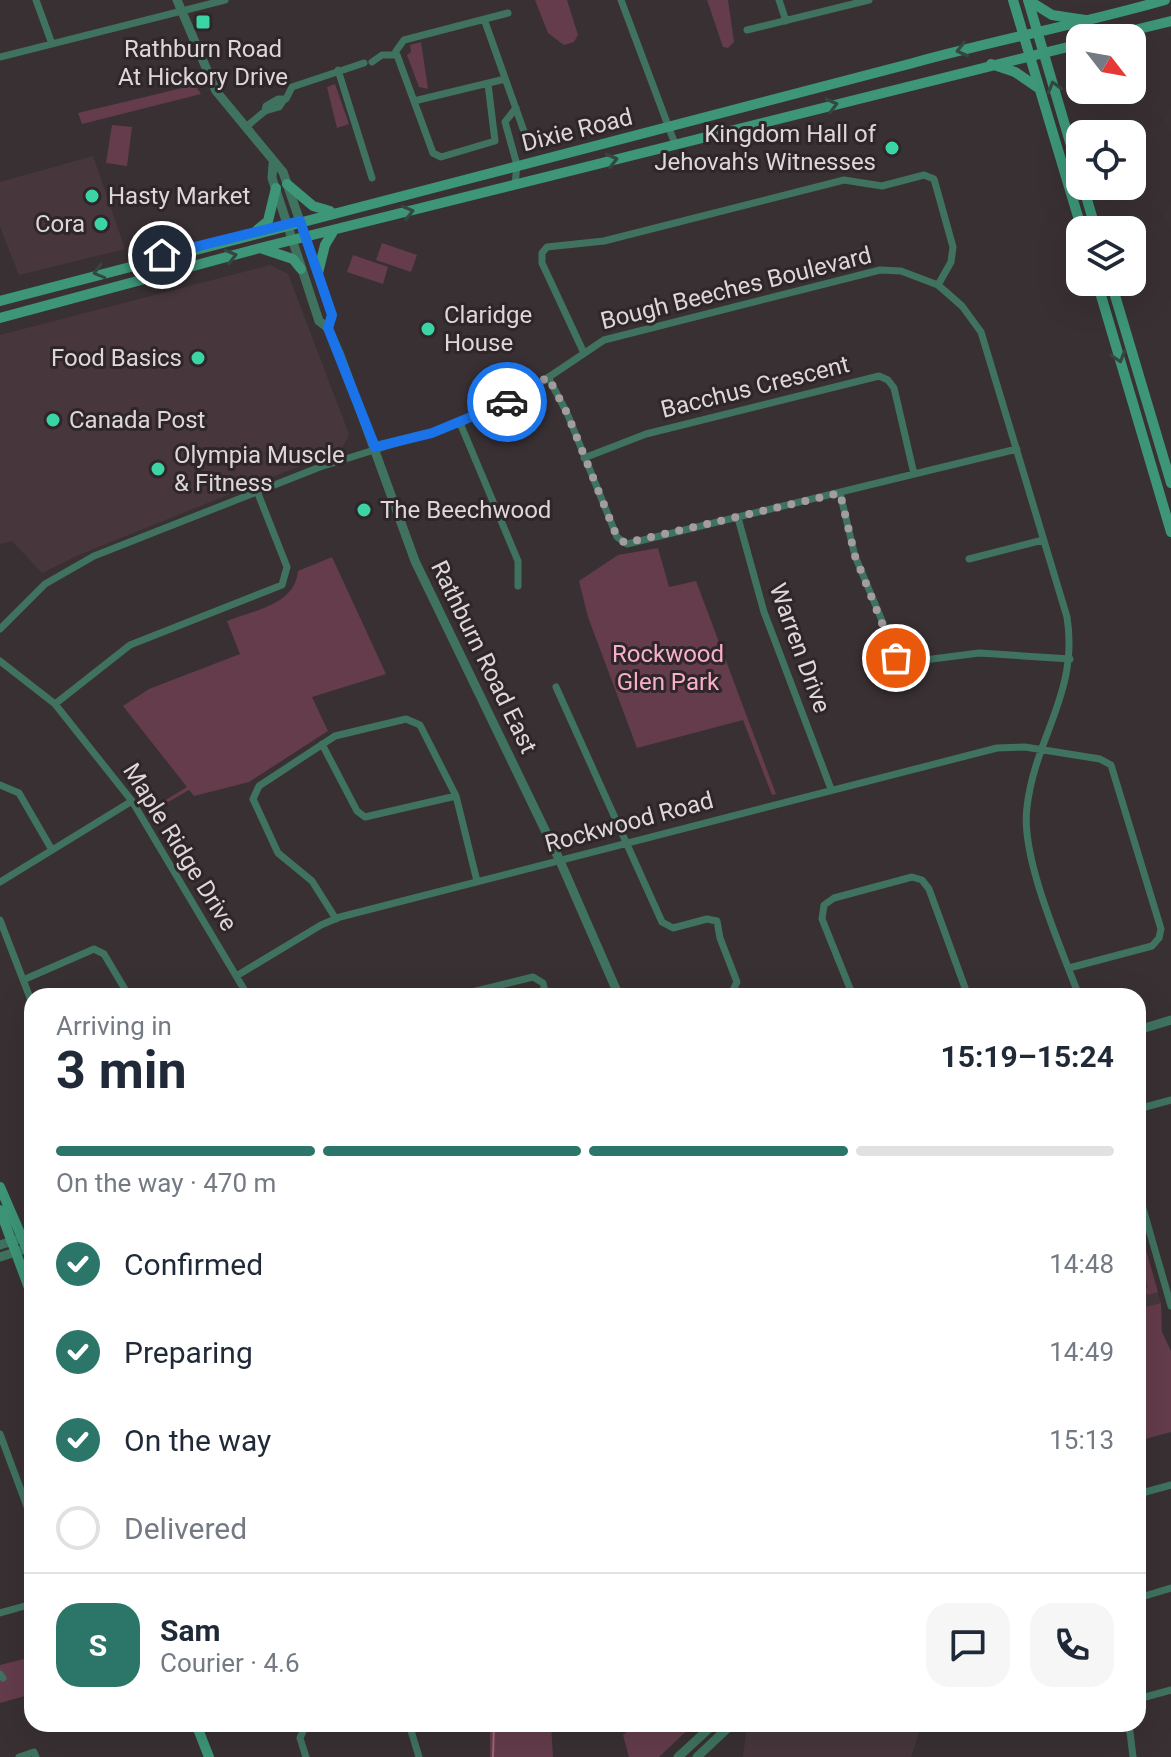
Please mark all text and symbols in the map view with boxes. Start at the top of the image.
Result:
marker: Rathburn Road At Hickory Drive [194,13,212,31]
north arrow [1066,24,1146,104]
map controls [1066,24,1146,296]
place label: Rathburn Road At Hickory Drive [118,35,288,91]
one-way arrow [956,40,970,57]
one-way arrow [1047,81,1063,94]
one-way arrow [825,97,839,114]
street label: Dixie Road [519,103,635,157]
place label: Kingdom Hall of Jehovah's Witnesses [654,120,877,176]
button: locate [1066,120,1146,200]
marker: Kingdom Hall of Jehovah's Witnesses [883,139,901,157]
one-way arrow [605,152,619,169]
place label: Hasty Market [108,182,251,210]
marker: Hasty Market [83,187,101,205]
one-way arrow [400,204,414,221]
place label: Cora [35,210,85,238]
marker: Cora [92,215,110,233]
button: layers [1066,216,1146,296]
pin [128,221,196,289]
icon: home [140,233,184,277]
street label: Bough Beeches Boulevard [598,241,874,335]
one-way arrow [223,248,237,265]
one-way arrow [92,263,106,279]
place label: Claridge House [444,301,532,357]
marker: Claridge House [419,320,437,338]
place label: Food Basics [51,344,182,372]
marker: Food Basics [189,349,207,367]
one-way arrow [1110,349,1126,363]
street label: Bacchus Crescent [658,350,852,424]
courier [467,362,547,442]
icon: car [485,380,529,424]
place label: Canada Post [69,406,206,434]
marker: Canada Post [44,411,62,429]
place label: Olympia Muscle & Fitness [174,441,345,497]
marker: Olympia Muscle & Fitness [149,460,167,478]
place label: The Beechwood [380,496,551,524]
marker: The Beechwood [355,501,373,519]
street label: Rathburn Road East [425,556,543,758]
street label: Warren Drive [764,579,836,717]
pin [862,624,930,692]
icon: bag [874,636,918,680]
park label: Rockwood Glen Park [612,640,724,696]
street label: Maple Ridge Drive [117,758,243,936]
street label: Rockwood Road [542,786,716,858]
text: Arriving in [56,1011,172,1041]
text: 15:19–15:24 [940,1039,1114,1074]
text: 3 min [56,1040,187,1101]
text: On the way · 470 m [56,1168,276,1198]
icon: check [56,1242,100,1286]
text: Confirmed [124,1247,263,1282]
text: 14:48 [1049,1249,1114,1279]
icon: check [56,1330,100,1374]
text: Preparing [124,1335,253,1370]
text: 14:49 [1049,1337,1114,1367]
icon: check [56,1418,100,1462]
text: On the way [124,1423,271,1458]
text: 15:13 [1049,1425,1114,1455]
text: Delivered [124,1511,247,1546]
button: chat [926,1603,1010,1687]
button: phone [1030,1603,1114,1687]
text: Sam [160,1613,221,1648]
text: S [89,1628,107,1663]
text: Courier · 4.6 [160,1648,300,1678]

